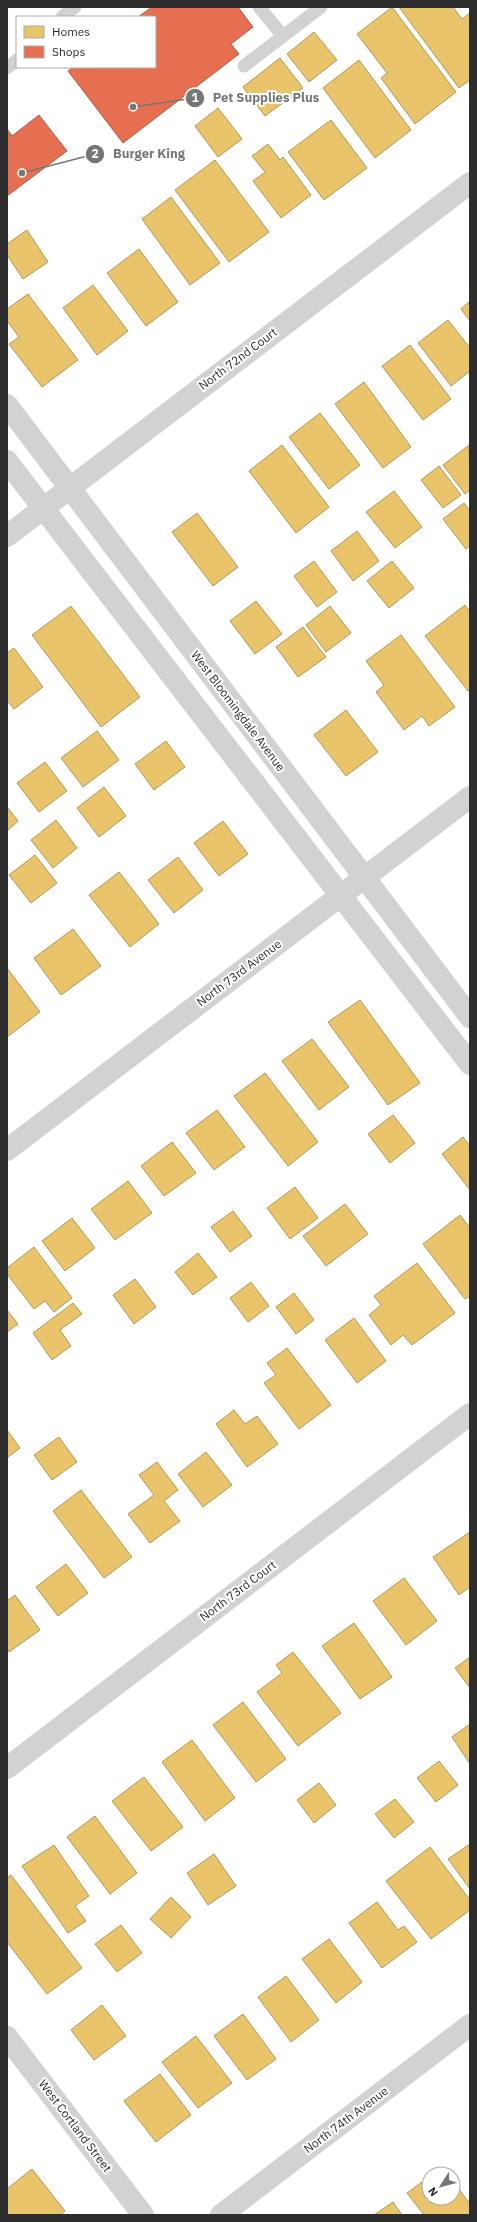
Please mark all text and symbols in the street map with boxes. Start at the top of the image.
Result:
legend [16,16,156,68]
text: Homes [52,24,90,39]
text: Shops [52,44,85,59]
callout: Pet Supplies Plus [185,85,327,110]
text: Pet Supplies Plus [213,89,320,106]
text: 1 [191,90,199,105]
callout: Burger King [85,141,193,166]
text: Burger King [113,145,186,162]
text: 2 [91,146,99,161]
street label: North 72nd Court [196,324,280,393]
street label: West Bloomingdale Avenue [188,647,289,774]
street label: North 73rd Avenue [193,936,284,1009]
street label: North 73rd Court [197,1557,279,1624]
street label: West Cortland Street [36,2076,115,2175]
street label: North 74th Avenue [301,2083,391,2156]
north arrow [421,2166,461,2206]
text: N [425,2185,441,2199]

